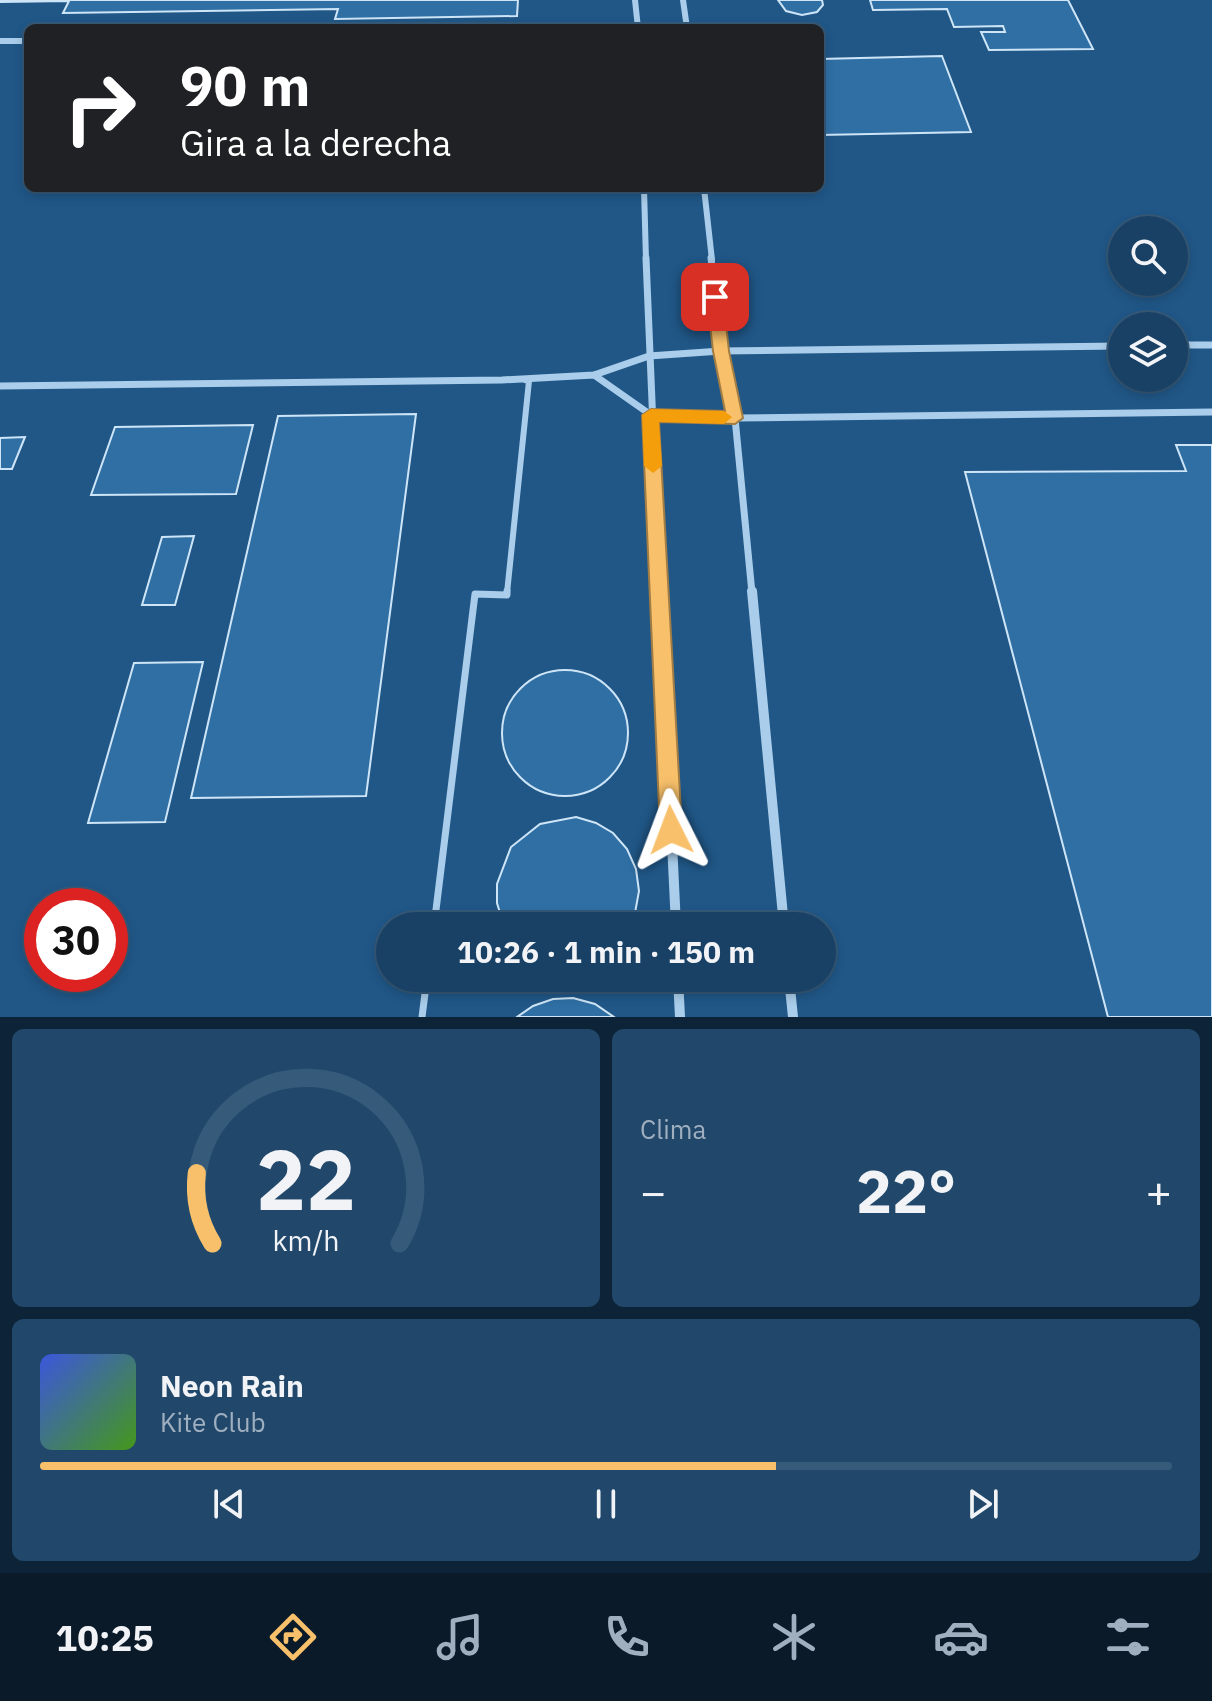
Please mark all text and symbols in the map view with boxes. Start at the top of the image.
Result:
text: 90 m [180,49,310,121]
icon: right [48,56,152,160]
text: Gira a la derecha [180,119,451,166]
map controls [1108,216,1188,392]
button: search [1108,216,1188,296]
pin [681,263,749,331]
icon: arrive [693,275,737,319]
button: layers [1108,312,1188,392]
position arrow [629,788,713,872]
speed limit sign: 30 [24,888,128,992]
text: 10:26 · 1 min · 150 m [457,932,755,971]
text: Clima [640,1112,706,1146]
text: 22 [256,1125,356,1233]
text: 22° [856,1151,956,1230]
text: − [640,1163,666,1220]
text: + [1146,1163,1172,1220]
text: km/h [272,1222,340,1259]
text: Neon Rain [160,1366,304,1405]
text: Kite Club [160,1405,265,1439]
icon: previous [207,1482,251,1526]
icon: pause [584,1482,628,1526]
icon: next [961,1482,1005,1526]
icon: directions [265,1609,321,1665]
icon: music [432,1609,488,1665]
icon: phone [599,1609,655,1665]
icon: climate [766,1609,822,1665]
icon: car [933,1609,989,1665]
icon: filters [1100,1609,1156,1665]
text: 10:25 [56,1614,154,1661]

